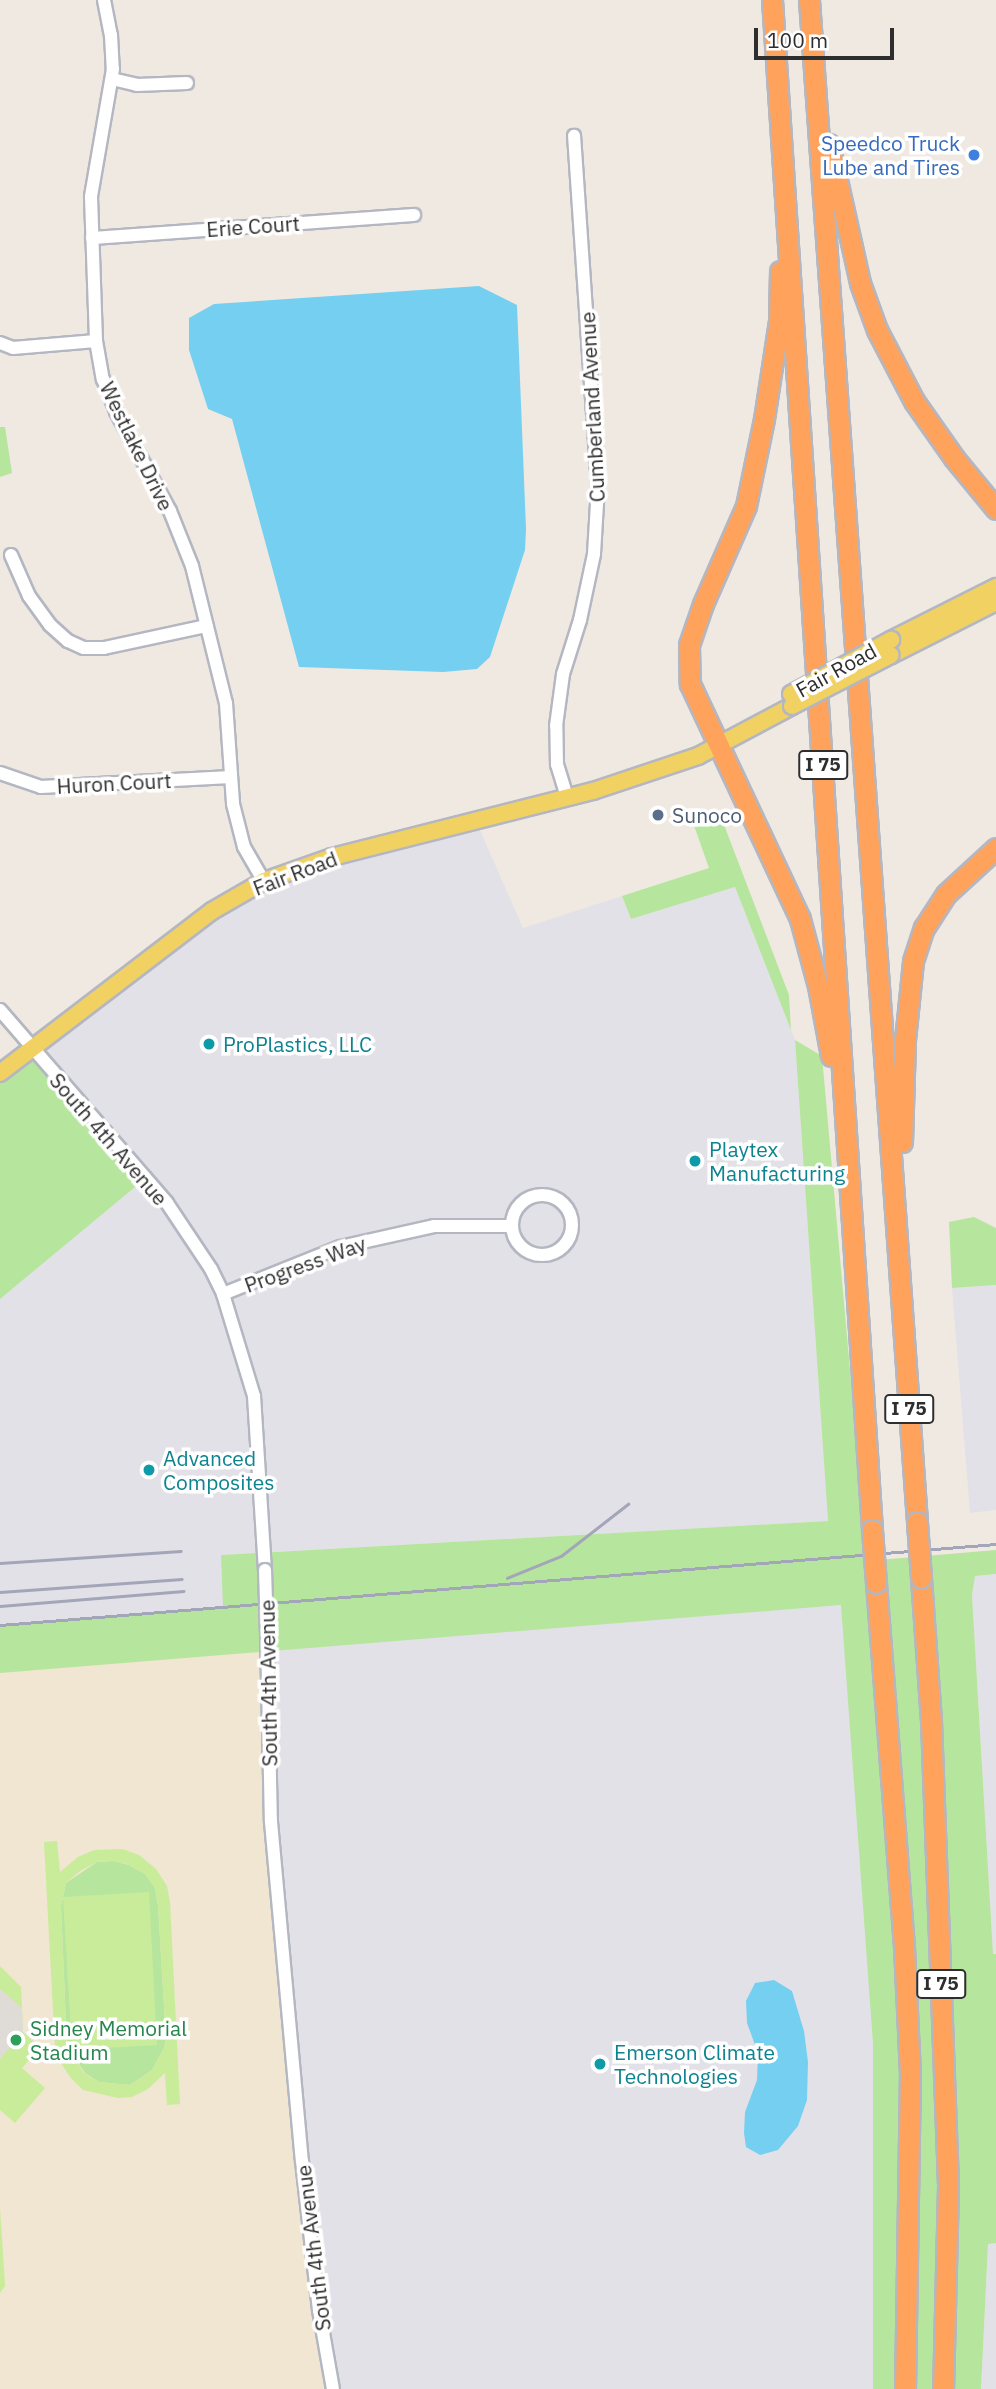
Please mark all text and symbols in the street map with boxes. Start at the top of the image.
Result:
scale bar [758,14,898,58]
text: 100 m [767,26,828,54]
place label: Speedco Truck Lube and Tires [821,130,960,180]
marker: Speedco Truck Lube and Tires [966,147,982,163]
street label: Erie Court [205,210,301,242]
street label: Cumberland Avenue [574,311,610,503]
street label: Westlake Drive [95,377,179,515]
street label: Fair Road [791,638,881,702]
road number: I 75 [797,750,849,780]
street label: Huron Court [56,767,172,799]
place label: Sunoco [672,802,742,828]
marker: Sunoco [650,807,666,823]
street label: Fair Road [249,845,341,901]
place label: ProPlastics, LLC [223,1031,372,1057]
marker: ProPlastics, LLC [201,1036,217,1052]
street label: South 4th Avenue [45,1068,173,1210]
place label: Playtex Manufacturing [709,1136,845,1186]
marker: Playtex Manufacturing [687,1153,703,1169]
street label: Progress Way [241,1230,369,1298]
road number: I 75 [883,1394,935,1424]
place label: Advanced Composites [163,1445,275,1495]
marker: Advanced Composites [141,1462,157,1478]
street label: South 4th Avenue [254,1599,282,1767]
road number: I 75 [915,1968,967,2000]
place label: Sidney Memorial Stadium [30,2015,187,2065]
marker: Sidney Memorial Stadium [8,2032,24,2048]
place label: Emerson Climate Technologies [614,2039,775,2089]
marker: Emerson Climate Technologies [592,2056,608,2072]
street label: South 4th Avenue [290,2164,336,2332]

